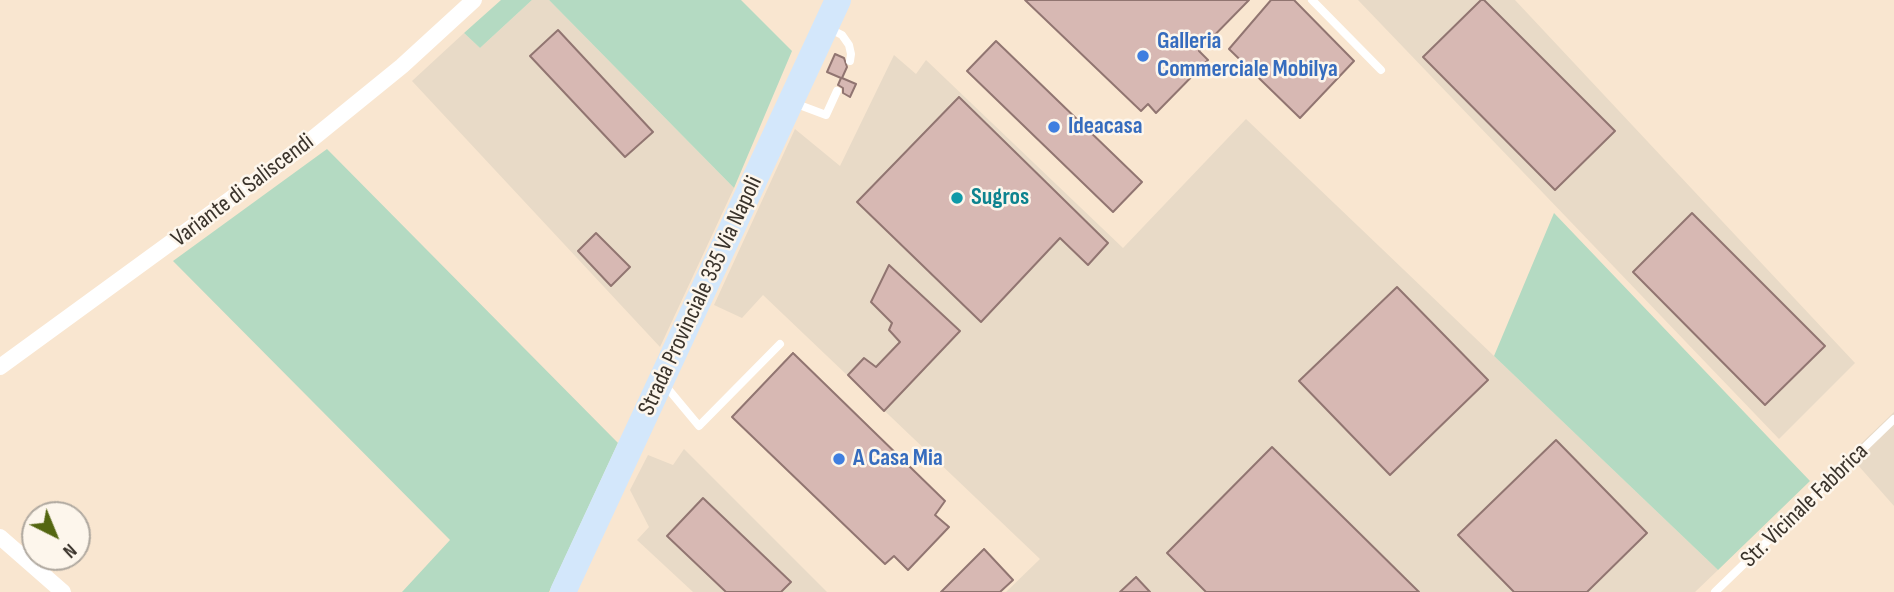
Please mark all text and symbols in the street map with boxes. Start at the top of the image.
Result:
place label: Galleria Commerciale Mobilya [1157,28,1338,84]
marker: Galleria Commerciale Mobilya [1135,48,1151,64]
place label: Ideacasa [1068,113,1143,141]
marker: Ideacasa [1046,119,1062,135]
street label: Variante di Saliscendi [166,128,320,254]
street label: Strada Provinciale 335 Via Napoli [633,172,769,420]
place label: Sugros [971,184,1029,212]
marker: Sugros [949,190,965,206]
street label: Str. Vicinale Fabbrica [1735,438,1875,574]
place label: A Casa Mia [853,445,943,473]
marker: A Casa Mia [831,451,847,467]
north arrow [21,501,91,571]
text: N [58,538,81,562]

